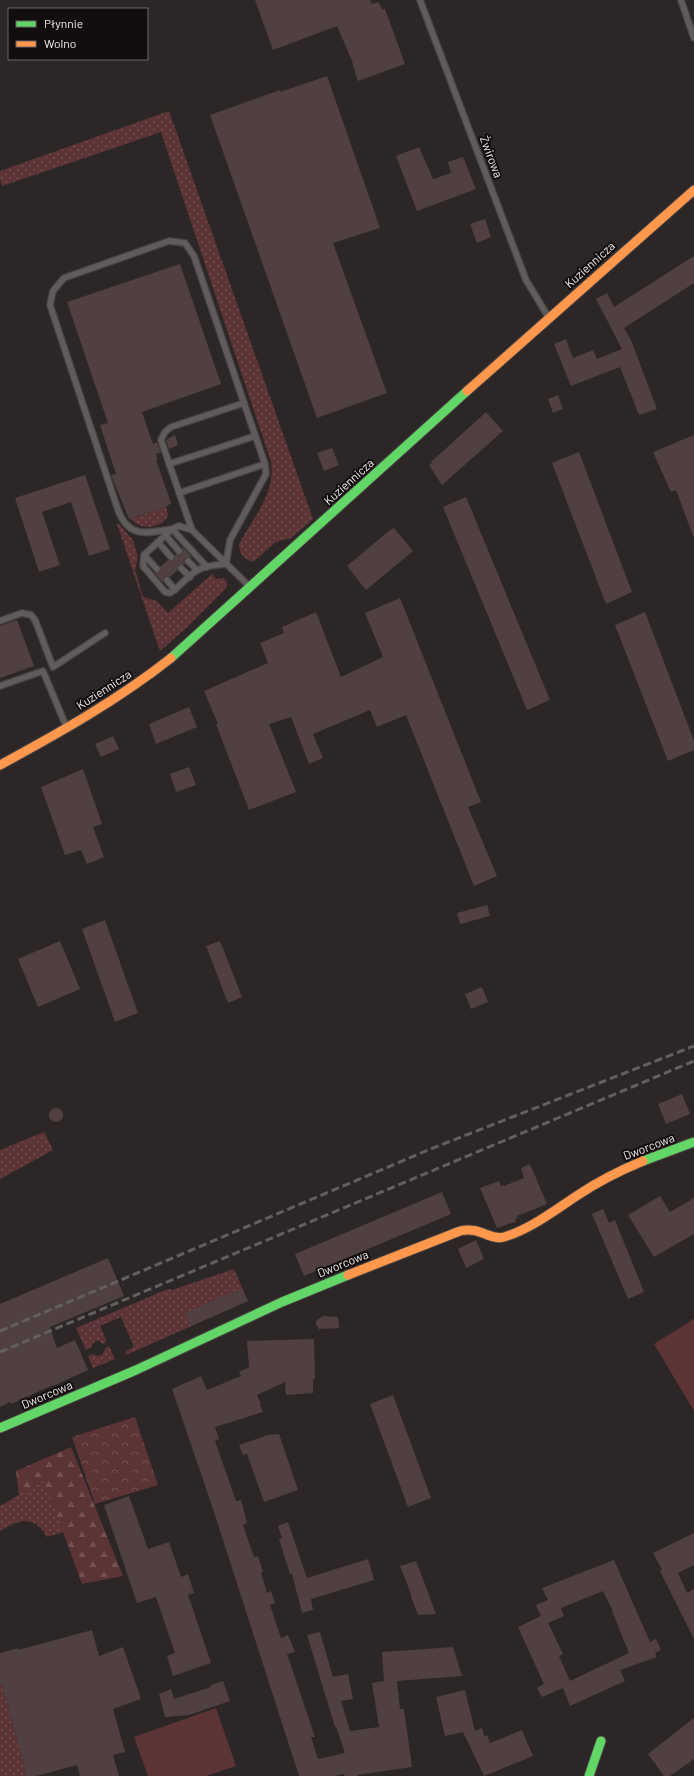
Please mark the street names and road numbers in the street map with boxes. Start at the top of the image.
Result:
street label: Żwirowa [478,134,506,179]
street label: Kuziennicza [561,238,617,290]
street label: Kuziennicza [320,455,376,507]
street label: Kuziennicza [74,666,133,712]
street label: Dworcowa [621,1130,676,1162]
street label: Dworcowa [315,1247,370,1280]
street label: Dworcowa [19,1377,74,1411]

